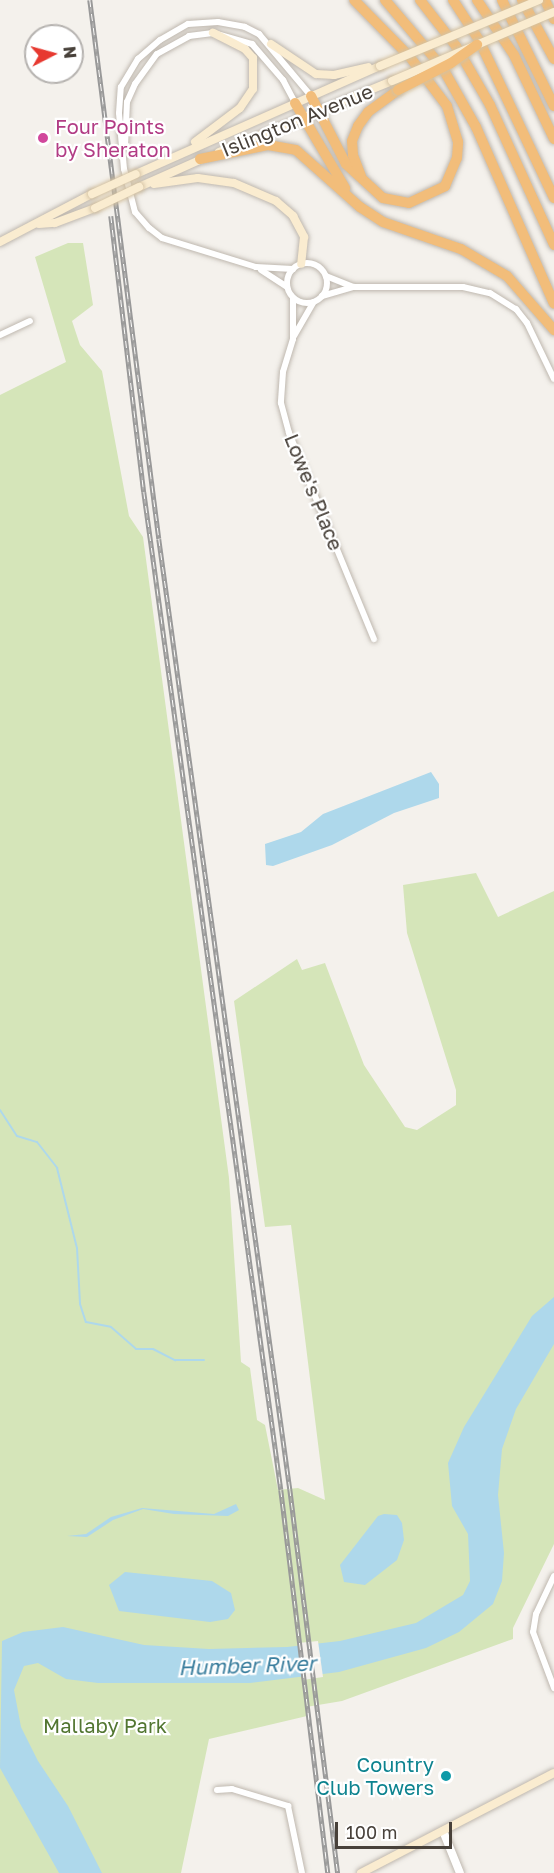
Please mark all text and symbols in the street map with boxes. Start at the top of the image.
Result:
north arrow [24,24,84,84]
text: N [59,45,80,59]
street label: Islington Avenue [218,79,376,161]
place label: Four Points by Sheraton [55,114,171,161]
marker: Four Points by Sheraton [36,131,50,145]
street label: Lowe's Place [280,430,348,554]
water label: Humber River [178,1650,316,1680]
park label: Mallaby Park [43,1713,167,1737]
place label: Country Club Towers [316,1752,434,1799]
marker: Country Club Towers [439,1769,453,1783]
scale bar [338,1810,455,1848]
text: 100 m [346,1821,397,1843]

